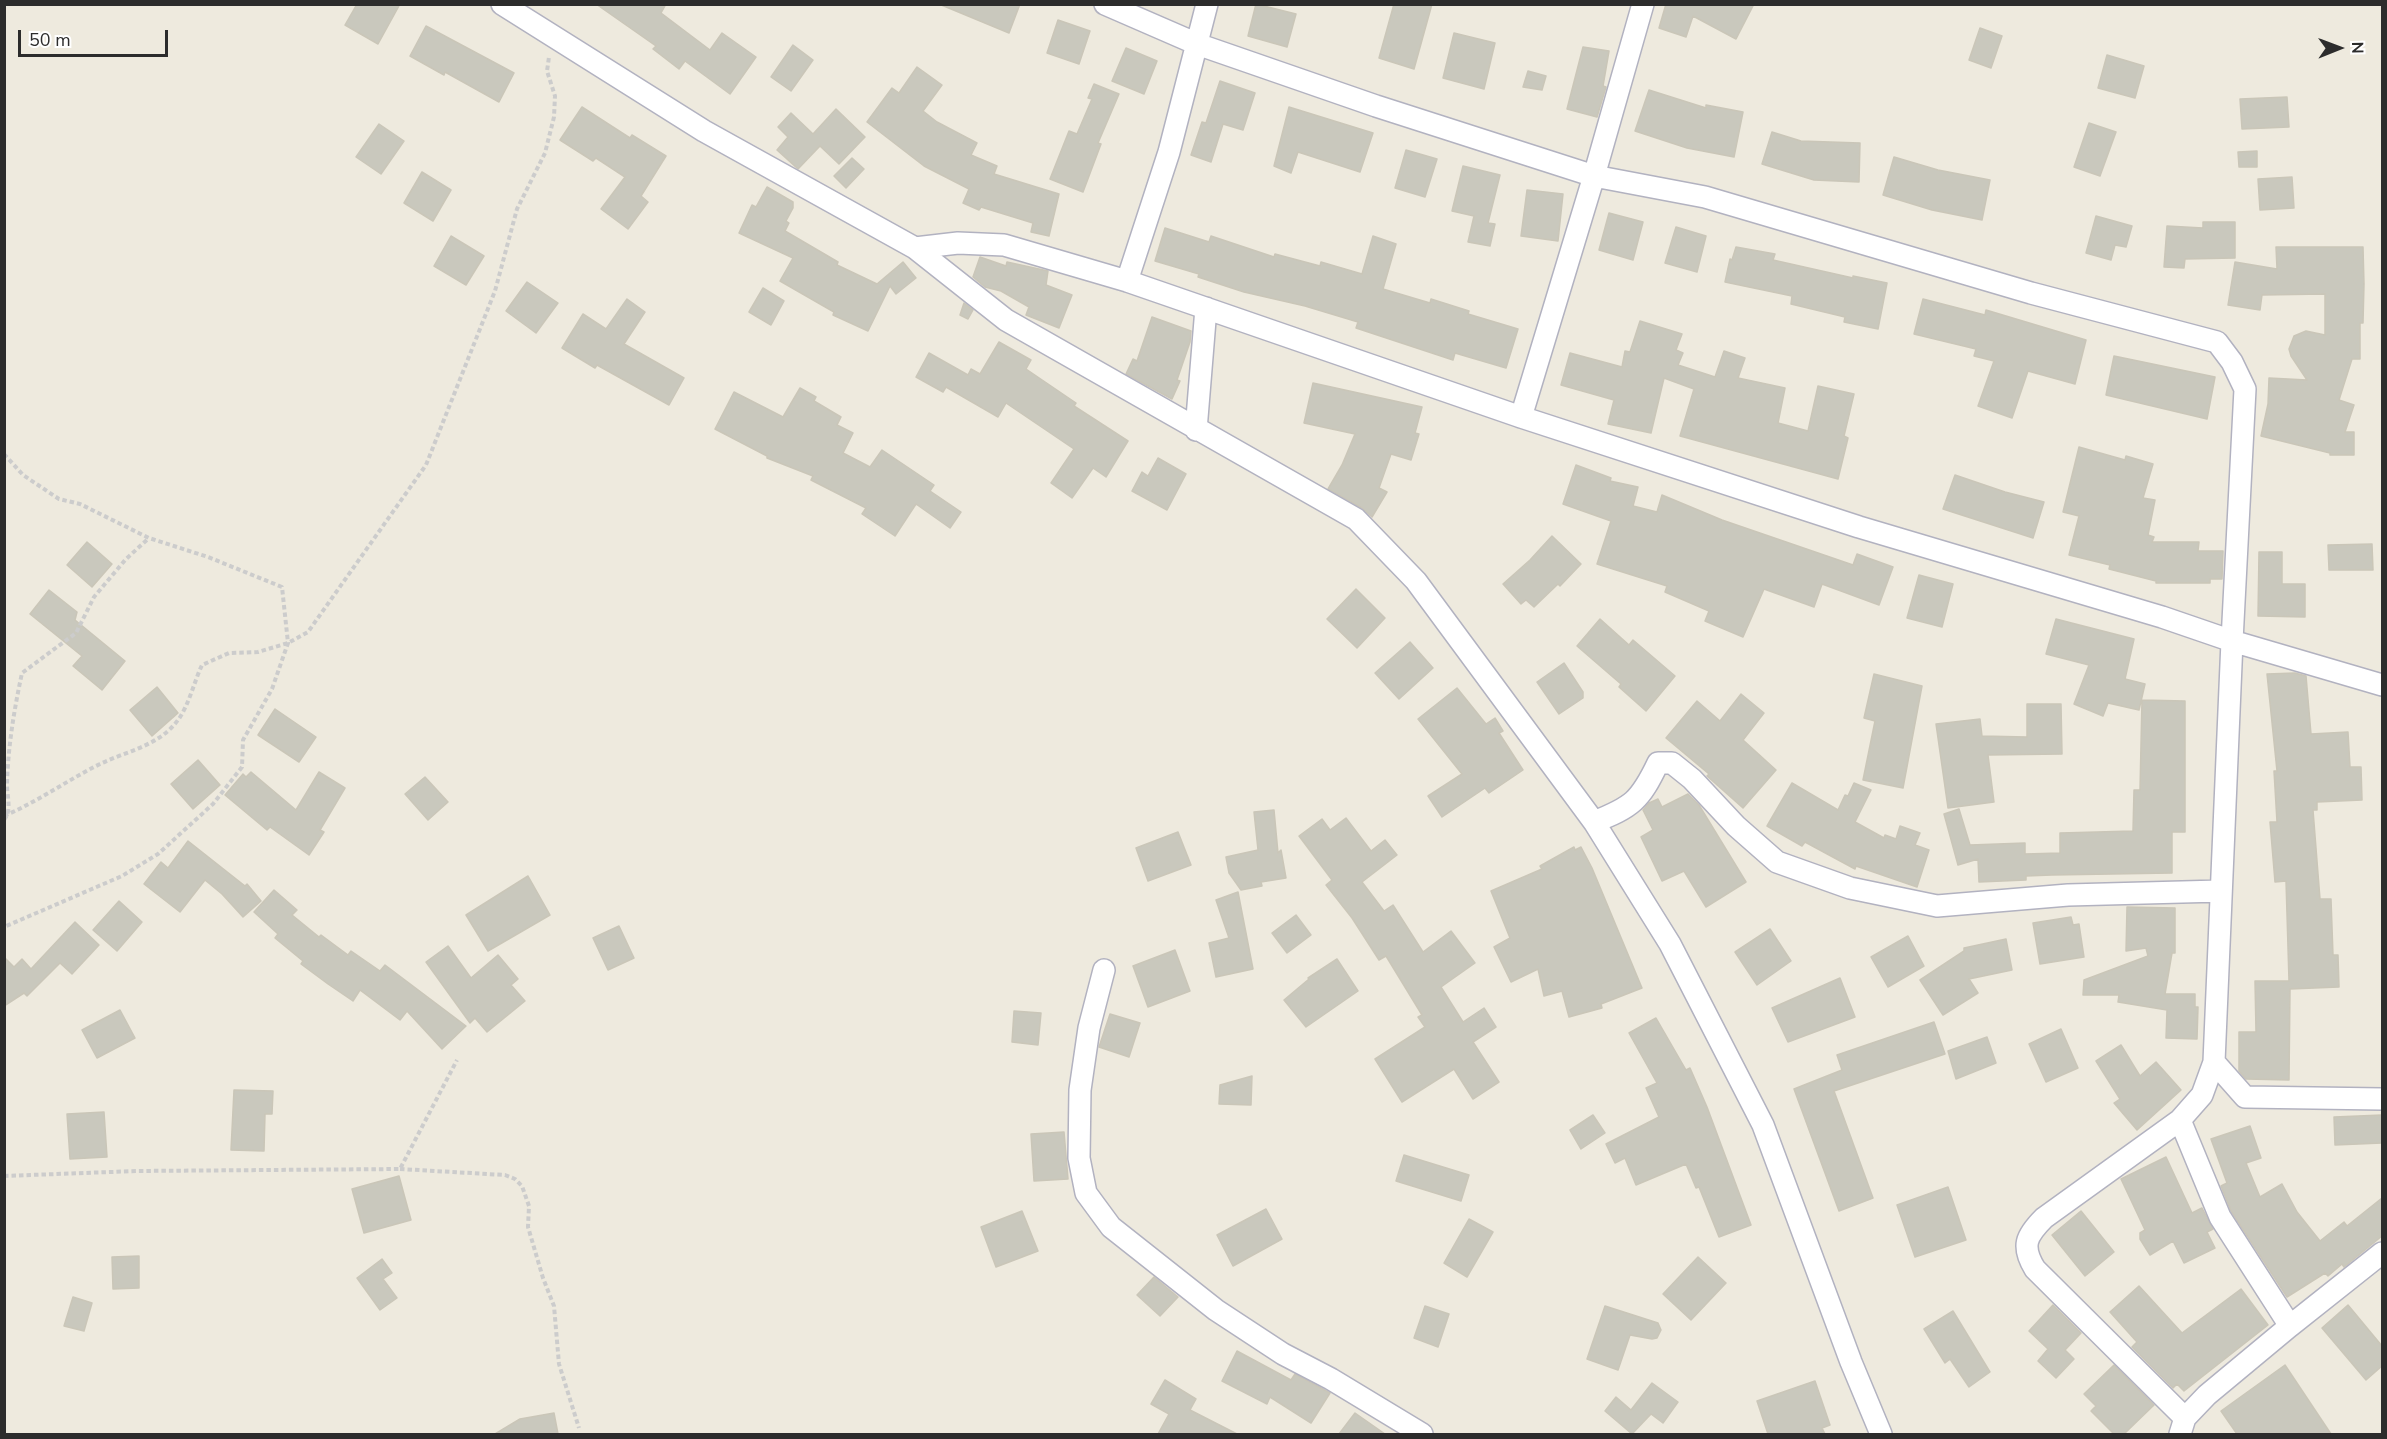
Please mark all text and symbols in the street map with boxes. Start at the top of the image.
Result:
scale bar [21,18,171,56]
north arrow [2309,18,2369,78]
text: 50 m [29,28,71,52]
text: N [2346,42,2368,54]

